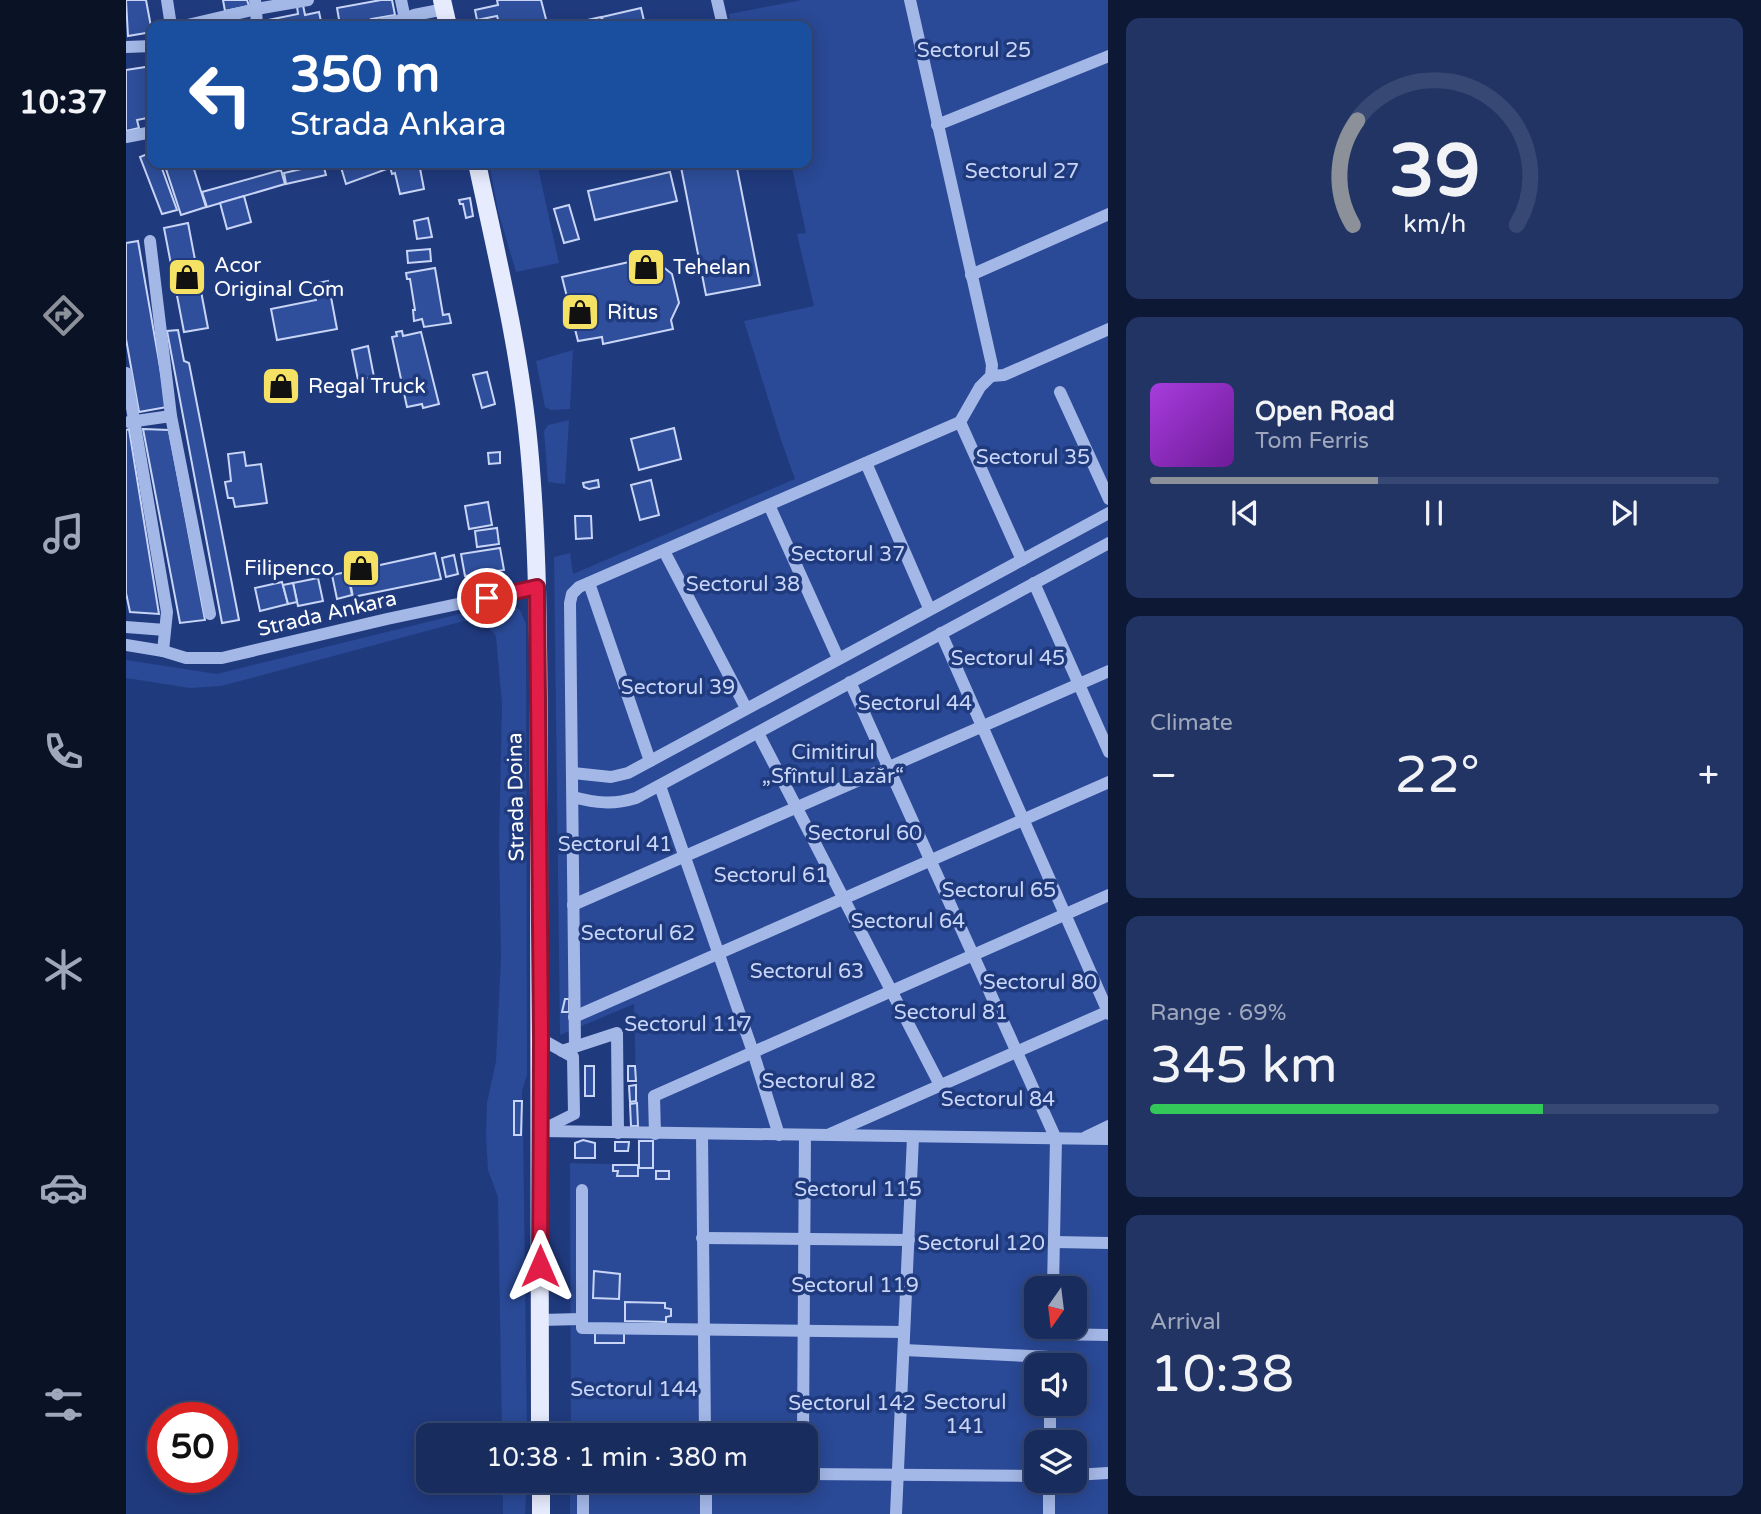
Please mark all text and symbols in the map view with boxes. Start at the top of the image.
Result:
park label: Sectorul 25 [917,38,1031,63]
text: 350 m [290,46,440,105]
icon: left [175,49,266,140]
text: 10:37 [19,84,107,122]
text: Strada Ankara [290,106,506,144]
text: 39 [1389,128,1480,216]
park label: Sectorul 27 [965,159,1079,184]
text: km/h [1403,208,1466,238]
shop icon: Tehelan [625,246,667,288]
place label: Acor Original Com [214,253,344,302]
place label: Tehelan [673,255,751,280]
shop icon: Acor Original Com [166,256,208,298]
icon: directions [39,291,88,340]
shop icon: Ritus [559,291,601,333]
place label: Ritus [607,300,658,325]
shop icon: Regal Truck [260,365,302,407]
place label: Regal Truck [308,374,426,399]
text: Open Road [1255,396,1395,427]
text: Tom Ferris [1255,427,1369,455]
park label: Sectorul 35 [976,445,1090,470]
icon: previous [1226,494,1264,532]
icon: pause [1415,494,1453,532]
icon: next [1605,494,1643,532]
icon: music [39,509,88,558]
park label: Sectorul 37 [791,542,905,567]
shop icon: Filipenco [340,547,382,589]
place label: Filipenco [244,556,334,581]
pin [457,568,517,628]
park label: Sectorul 38 [686,572,800,597]
icon: arrive [468,579,506,617]
street label: Strada Ankara [255,586,399,642]
park label: Sectorul 45 [951,646,1065,671]
park label: Sectorul 39 [621,675,735,700]
park label: Sectorul 44 [858,691,972,716]
text: Climate [1150,709,1233,737]
icon: phone [39,727,88,776]
street label: Strada Doina [502,732,530,862]
park label: Cimitirul „Sfîntul Lazăr“ [762,740,904,789]
text: 22° [1395,744,1480,807]
text: − [1150,753,1177,799]
text: + [1698,753,1719,799]
park label: Sectorul 60 [808,821,922,846]
park label: Sectorul 41 [558,832,672,857]
park label: Sectorul 61 [714,863,828,888]
park label: Sectorul 65 [942,878,1056,903]
park label: Sectorul 64 [851,909,965,934]
park label: Sectorul 62 [581,921,695,946]
icon: climate [39,945,88,994]
park label: Sectorul 63 [750,959,864,984]
park label: Sectorul 80 [983,970,1097,995]
text: Range · 69% [1150,999,1286,1027]
park label: Sectorul 81 [894,1000,1008,1025]
park label: Sectorul 117 [624,1012,752,1037]
text: 345 km [1150,1034,1338,1097]
park label: Sectorul 82 [762,1069,876,1094]
park label: Sectorul 84 [941,1087,1055,1112]
icon: car [39,1163,88,1212]
park label: Sectorul 115 [794,1177,922,1202]
position arrow [503,1229,577,1303]
park label: Sectorul 120 [917,1231,1045,1256]
park label: Sectorul 119 [791,1273,919,1298]
north arrow [1024,1276,1087,1339]
map controls [1024,1276,1087,1493]
text: Arrival [1150,1308,1221,1336]
text: 10:38 [1150,1343,1294,1406]
button: sound [1024,1353,1087,1416]
park label: Sectorul 144 [570,1377,698,1402]
icon: filters [39,1380,88,1429]
park label: Sectorul 141 [924,1390,1006,1439]
park label: Sectorul 142 [788,1391,916,1416]
speed limit sign: 50 [147,1402,238,1493]
button: layers [1024,1430,1087,1493]
text: 10:38 · 1 min · 380 m [486,1442,748,1473]

